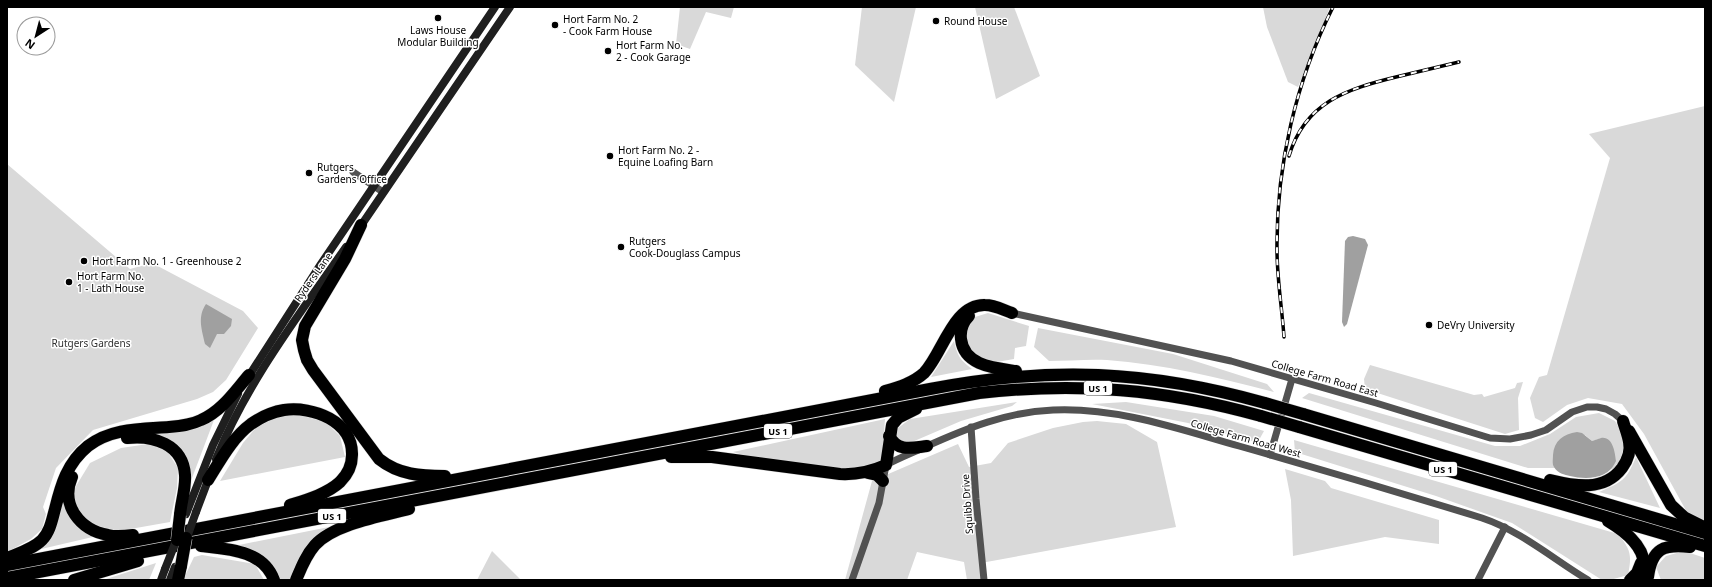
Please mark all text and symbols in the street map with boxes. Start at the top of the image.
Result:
place label: Hort Farm No. 2 - Cook Farm House [563,12,652,38]
marker: Laws House Modular Building [433,13,443,23]
place label: Round House [944,14,1008,28]
north arrow [16,16,56,56]
marker: Round House [931,16,941,26]
marker: Hort Farm No. 2 - Cook Farm House [550,20,560,30]
place label: Laws House Modular Building [397,23,479,49]
text: N [22,36,38,53]
place label: Hort Farm No. 2 - Cook Garage [616,38,691,64]
marker: Hort Farm No. 2 - Cook Garage [603,46,613,56]
place label: Hort Farm No. 2 - Equine Loafing Barn [618,143,713,169]
marker: Hort Farm No. 2 - Equine Loafing Barn [605,151,615,161]
place label: Rutgers Gardens Office [317,160,387,186]
marker: Rutgers Gardens Office [304,168,314,178]
place label: Rutgers Cook-Douglass Campus [629,234,741,260]
marker: Rutgers Cook-Douglass Campus [616,242,626,252]
street label: Ryders Lane [291,249,335,304]
place label: Hort Farm No. 1 - Greenhouse 2 [92,254,242,268]
marker: Hort Farm No. 1 - Greenhouse 2 [79,256,89,266]
place label: Hort Farm No. 1 - Lath House [77,269,145,295]
marker: Hort Farm No. 1 - Lath House [64,277,74,287]
place label: DeVry University [1437,318,1516,332]
marker: DeVry University [1424,320,1434,330]
park label: Rutgers Gardens [52,336,131,350]
street label: College Farm Road East [1270,356,1380,400]
road number: US 1 [1084,381,1112,395]
street label: College Farm Road West [1189,416,1303,461]
road number: US 1 [764,424,792,438]
road number: US 1 [1429,462,1457,476]
street label: Squibb Drive [958,473,976,534]
road number: US 1 [318,509,346,523]

